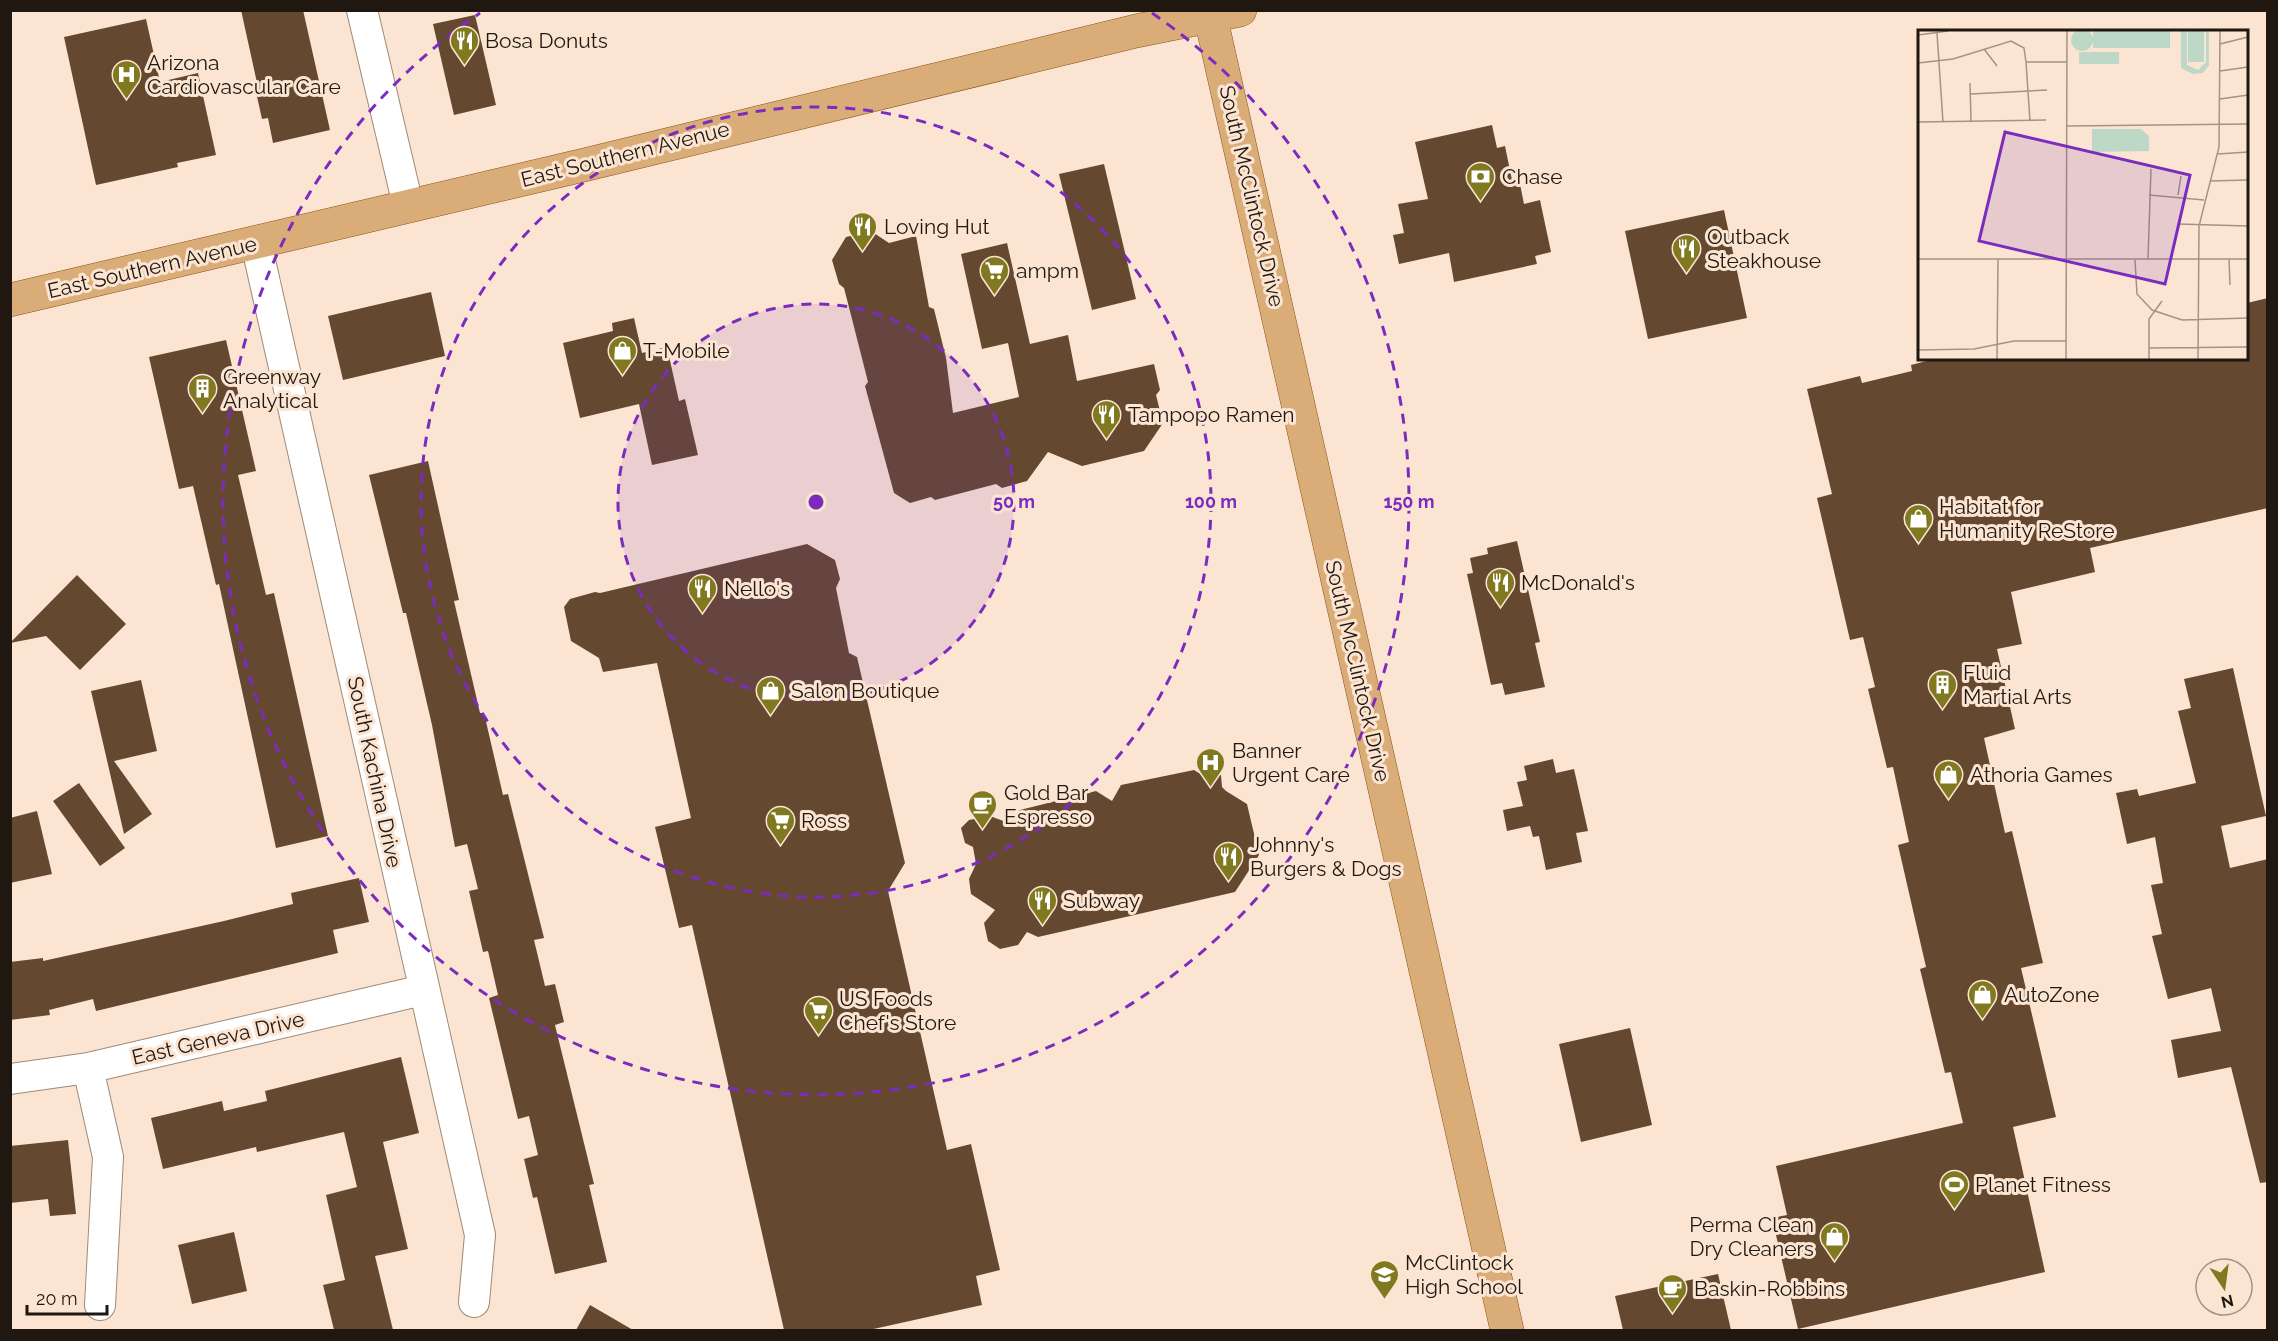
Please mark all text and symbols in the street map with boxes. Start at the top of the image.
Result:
restaurant icon: Bosa Donuts [448,24,480,66]
place label: Bosa Donuts [485,28,608,53]
inset map [1918,30,2248,360]
place label: Arizona Cardiovascular Care [147,50,341,99]
hospital icon: Arizona Cardiovascular Care [110,58,142,100]
street label: South McClintock Drive [1214,83,1290,309]
street label: East Southern Avenue [518,116,732,192]
bank icon: Chase [1465,160,1497,202]
place label: Chase [1502,164,1563,189]
restaurant icon: Loving Hut [847,210,879,252]
place label: Loving Hut [884,214,989,239]
place label: Outback Steakhouse [1707,224,1821,273]
street label: East Southern Avenue [45,231,259,303]
restaurant icon: Outback Steakhouse [1670,232,1702,274]
supermarket icon: ampm [979,254,1011,296]
place label: ampm [1016,258,1079,283]
shop icon: T-Mobile [606,334,638,376]
place label: T-Mobile [643,338,730,363]
place label: Greenway Analytical [223,364,321,413]
building icon: Greenway Analytical [186,372,218,414]
restaurant icon: Tampopo Ramen [1091,398,1123,440]
place label: Tampopo Ramen [1128,402,1295,427]
text: 50 m [993,491,1035,512]
text: 100 m [1185,491,1237,512]
text: 150 m [1384,491,1435,512]
centre of rings [806,492,826,512]
place label: Habitat for Humanity ReStore [1939,494,2115,543]
shop icon: Habitat for Humanity ReStore [1902,502,1934,544]
street label: South McClintock Drive [1320,558,1396,784]
restaurant icon: McDonald's [1484,566,1516,608]
place label: McDonald's [1521,570,1635,595]
restaurant icon: Nello's [687,572,719,614]
place label: Nello's [724,576,790,601]
place label: Fluid Martial Arts [1963,660,2072,709]
building icon: Fluid Martial Arts [1926,668,1958,710]
street label: South Kachina Drive [343,674,407,870]
shop icon: Salon Boutique [754,674,786,716]
place label: Salon Boutique [791,678,939,703]
place label: Banner Urgent Care [1232,738,1350,787]
hospital icon: Banner Urgent Care [1195,746,1227,788]
shop icon: Athoria Games [1933,758,1965,800]
place label: Athoria Games [1970,762,2113,787]
place label: Gold Bar Espresso [1004,780,1092,829]
cafe icon: Gold Bar Espresso [967,788,999,830]
supermarket icon: Ross [764,804,796,846]
place label: Ross [801,808,847,833]
place label: Johnny's Burgers & Dogs [1250,832,1402,881]
restaurant icon: Johnny's Burgers & Dogs [1213,840,1245,882]
restaurant icon: Subway [1026,884,1058,926]
place label: Subway [1063,888,1140,913]
shop icon: AutoZone [1967,978,1999,1020]
place label: AutoZone [2004,982,2099,1007]
place label: US Foods Chef's Store [839,986,956,1035]
supermarket icon: US Foods Chef's Store [802,994,834,1036]
street label: East Geneva Drive [129,1006,307,1070]
sports icon: Planet Fitness [1938,1168,1970,1210]
place label: Planet Fitness [1975,1172,2111,1197]
place label: Perma Clean Dry Cleaners [1689,1212,1814,1261]
shop icon: Perma Clean Dry Cleaners [1819,1220,1851,1262]
place label: McClintock High School [1405,1250,1523,1299]
north arrow [2194,1257,2254,1317]
school or university icon: McClintock High School [1368,1258,1400,1300]
cafe icon: Baskin-Robbins [1657,1272,1689,1314]
place label: Baskin-Robbins [1694,1276,1845,1301]
scale bar [27,1278,106,1316]
text: 20 m [36,1288,78,1309]
text: N [2219,1290,2235,1312]

